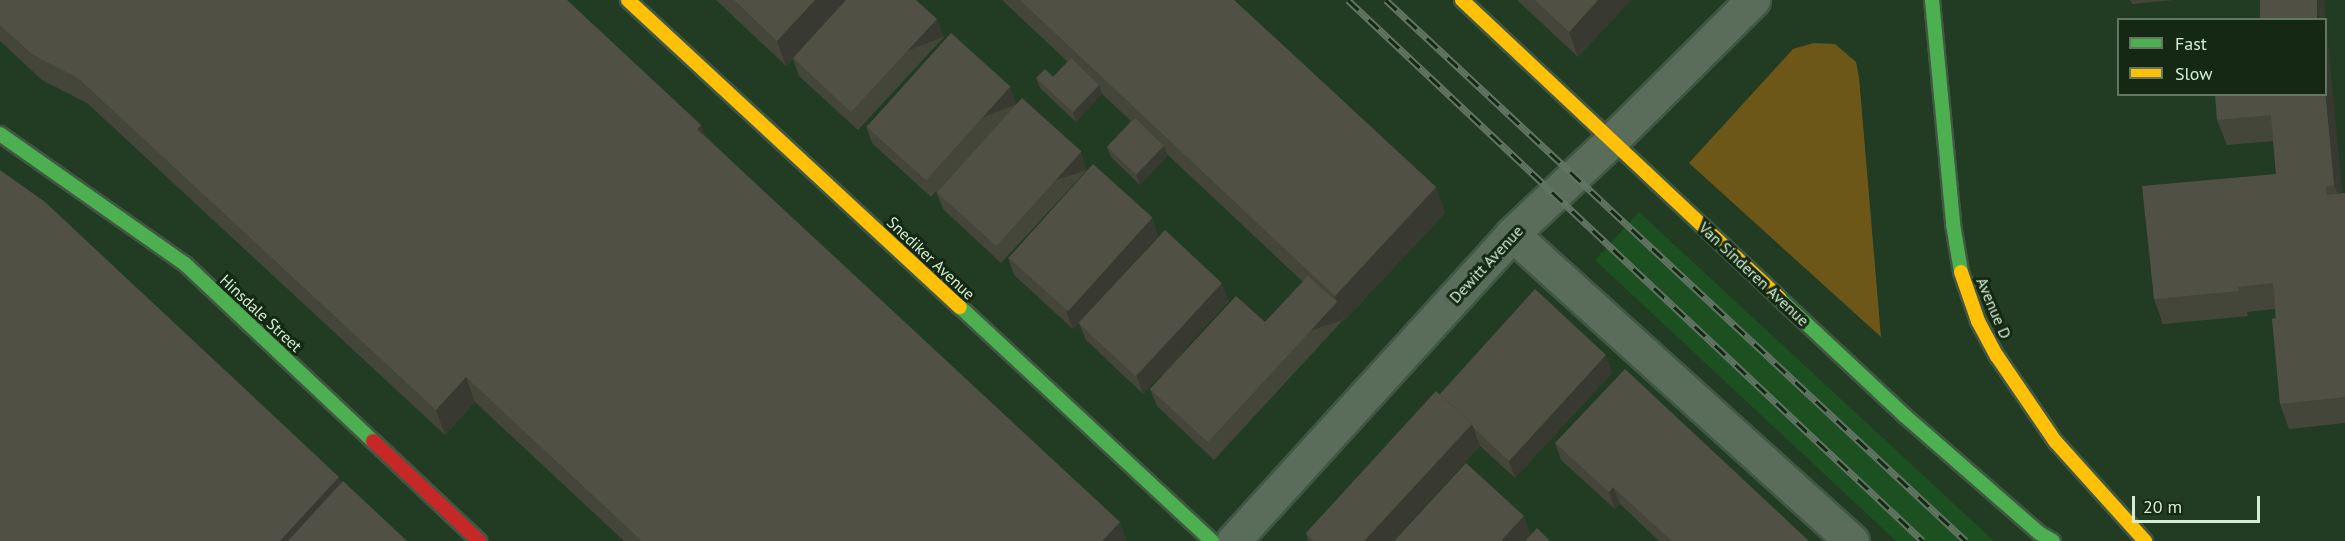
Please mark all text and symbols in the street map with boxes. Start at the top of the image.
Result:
legend [2117,18,2327,96]
text: Fast [2175,32,2207,55]
text: Slow [2175,62,2213,85]
street label: Snediker Avenue [883,212,979,304]
street label: Van Sinderen Avenue [1695,218,1813,330]
street label: Dewitt Avenue [1445,221,1527,307]
street label: Hinsdale Street [216,270,306,356]
street label: Avenue D [1973,274,2015,342]
scale bar [2135,484,2262,522]
text: 20 m [2143,495,2182,518]

